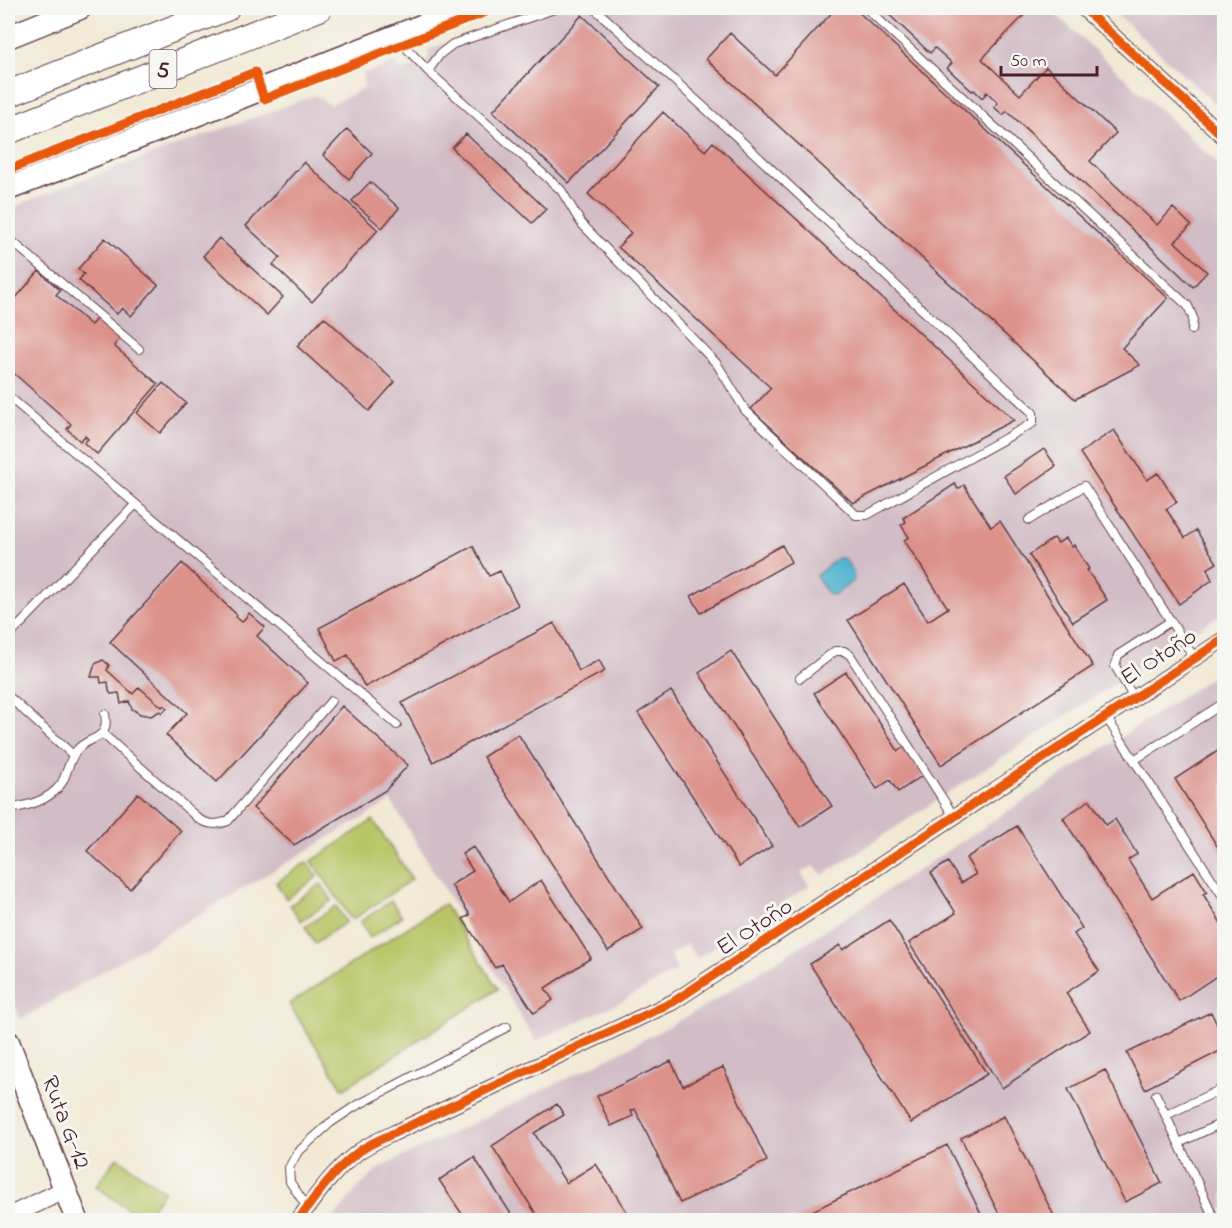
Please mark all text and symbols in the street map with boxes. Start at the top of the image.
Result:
scale bar [1001,39,1097,77]
text: 50 m [1010,49,1047,75]
road number: 5 [150,50,176,88]
street label: El Otoño [1114,620,1205,696]
street label: El Otoño [710,890,801,966]
street label: Ruta G-12 [31,1071,99,1175]

